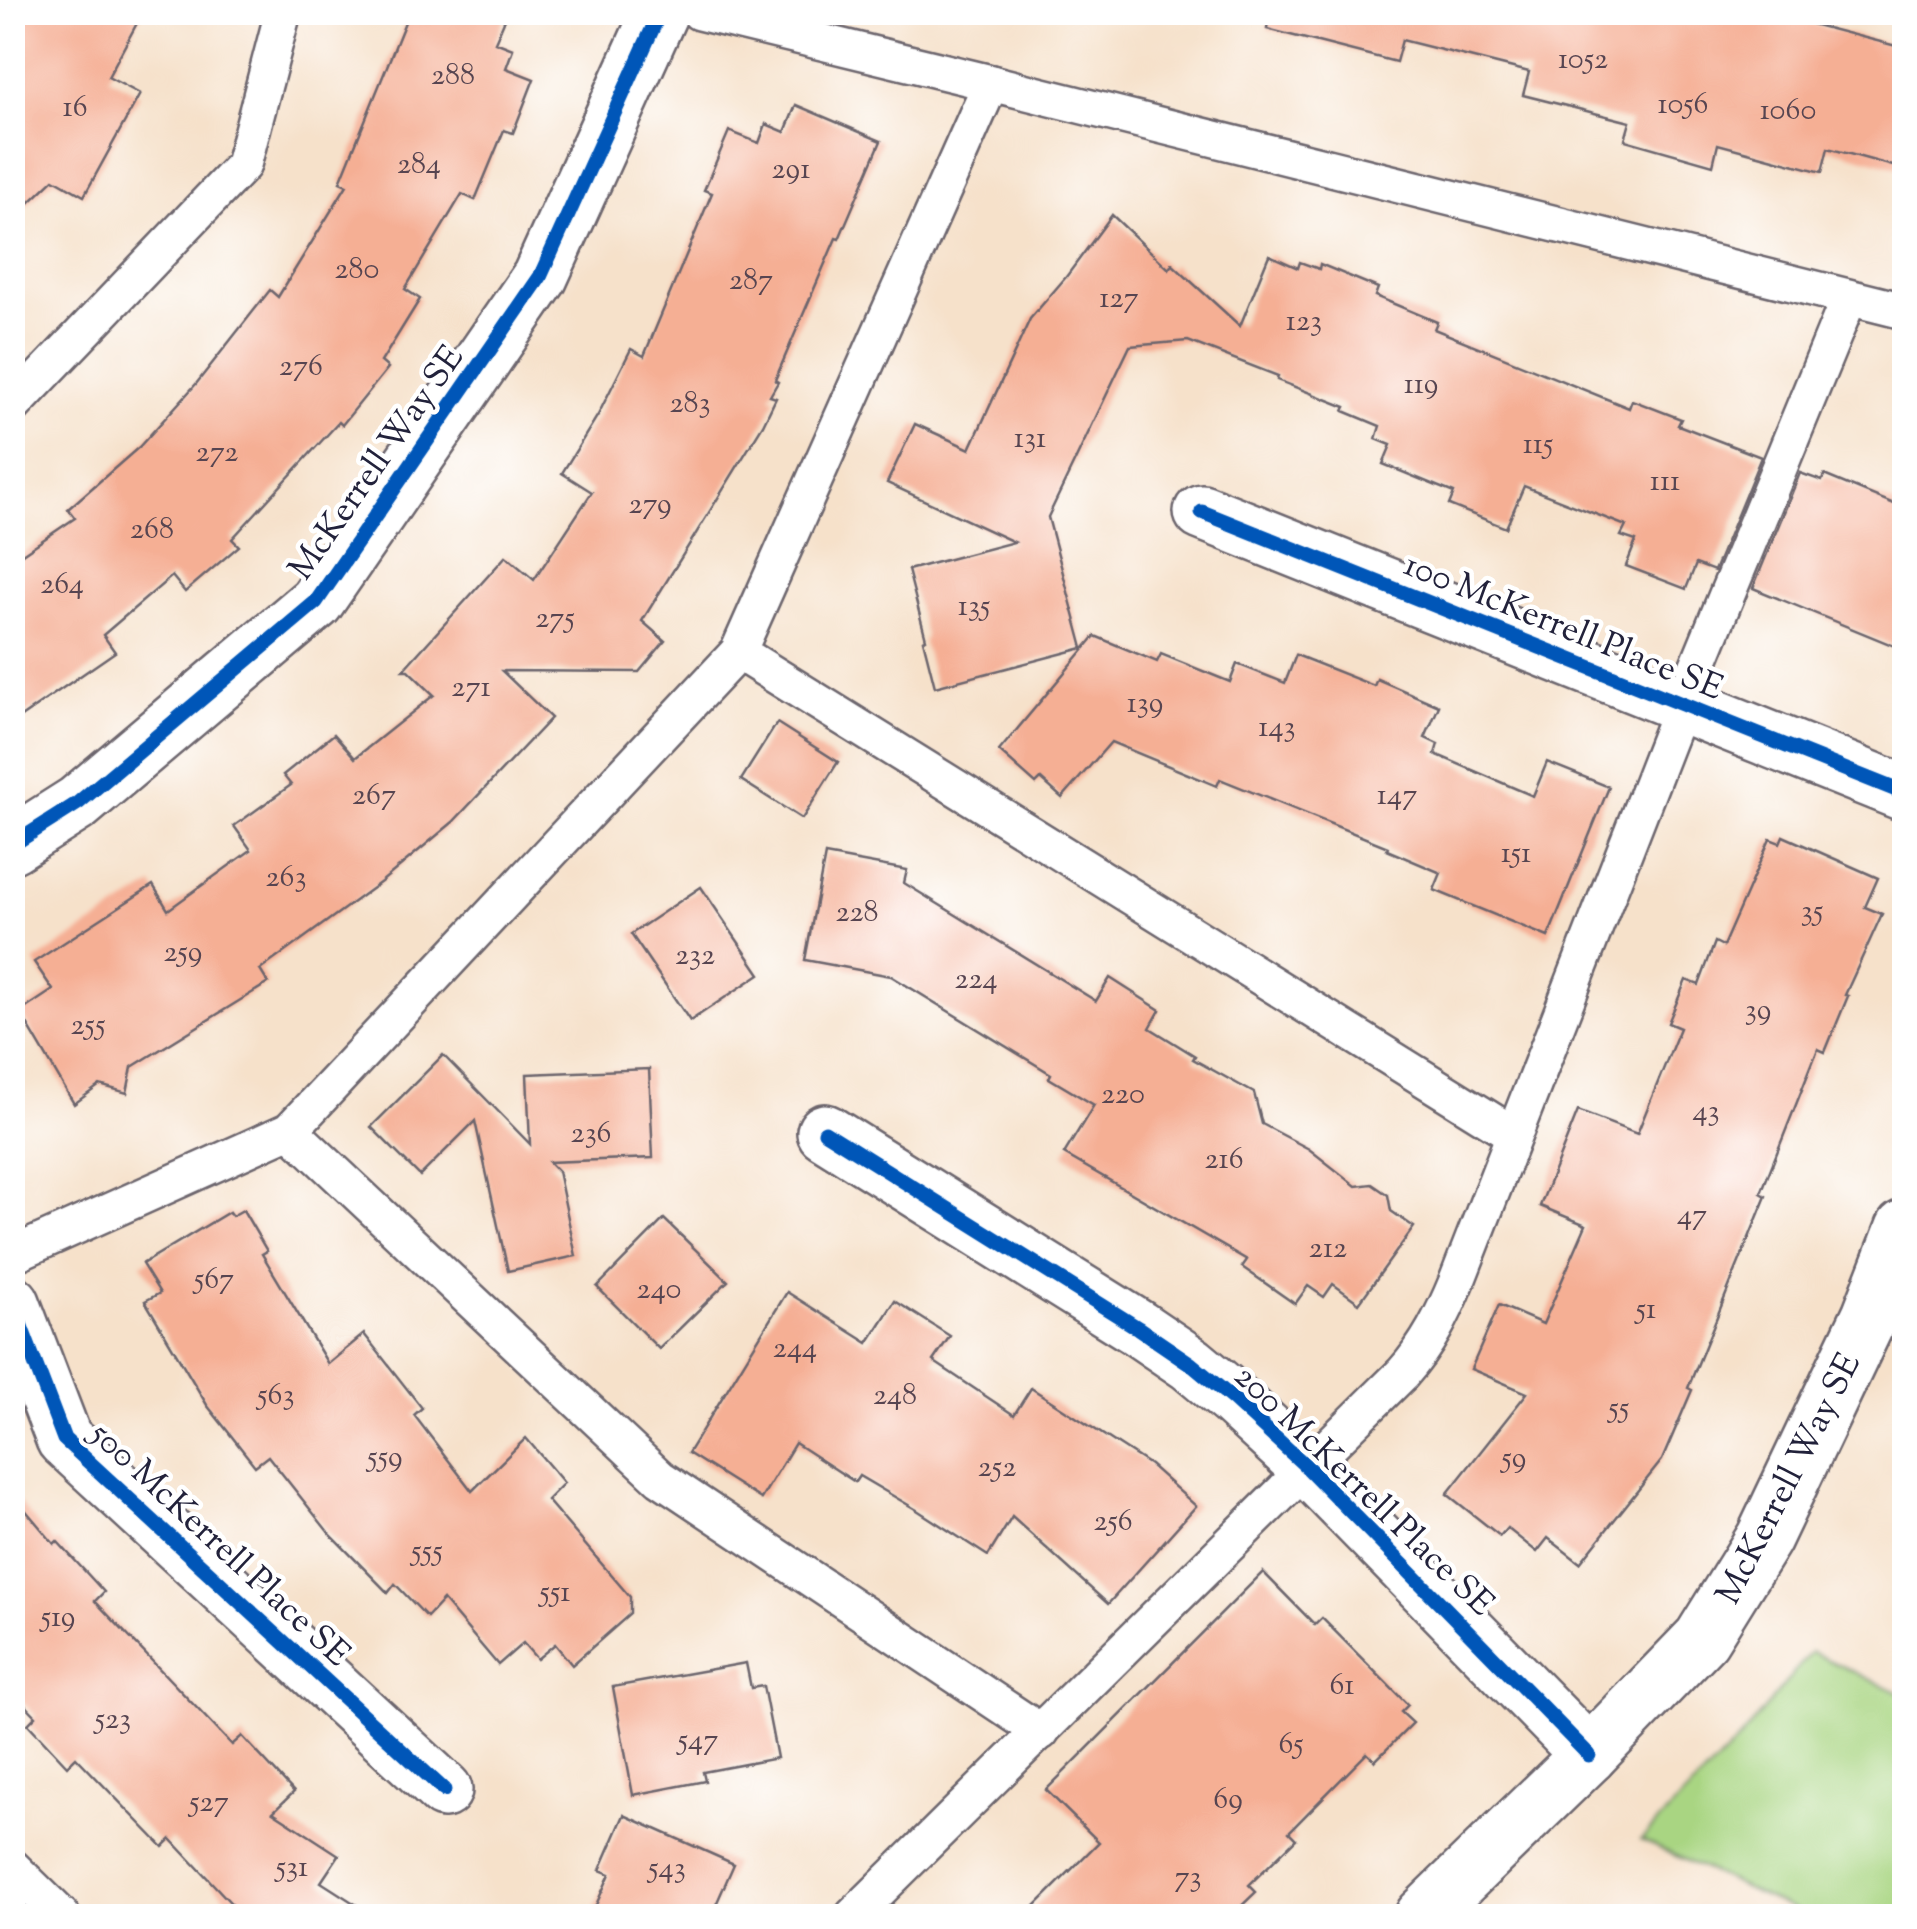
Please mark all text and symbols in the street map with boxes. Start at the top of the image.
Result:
house number: 1052 [1558,39,1608,82]
house number: 288 [431,55,475,98]
house number: 1056 [1658,84,1708,127]
house number: 16 [62,87,88,130]
house number: 1060 [1760,90,1816,133]
house number: 284 [397,144,441,187]
house number: 291 [772,149,810,192]
house number: 280 [335,249,379,292]
house number: 287 [729,260,773,303]
house number: 127 [1099,278,1139,321]
house number: 123 [1286,301,1322,344]
street label: McKerrell Way SE [278,336,478,592]
house number: 276 [279,346,323,389]
house number: 119 [1404,364,1438,407]
house number: 283 [669,383,711,426]
house number: 131 [1014,418,1046,461]
house number: 115 [1523,424,1553,467]
house number: 272 [196,432,238,475]
house number: 111 [1650,461,1680,504]
house number: 279 [628,484,672,527]
house number: 268 [130,509,174,552]
street label: 100 McKerrell Place SE [1396,541,1730,716]
house number: 264 [40,564,84,607]
house number: 135 [958,586,990,629]
house number: 275 [535,598,575,641]
house number: 271 [451,667,491,710]
house number: 139 [1127,683,1163,726]
house number: 143 [1258,707,1296,750]
house number: 267 [352,775,396,818]
house number: 147 [1377,775,1417,818]
house number: 151 [1501,833,1531,876]
house number: 263 [265,857,307,900]
house number: 35 [1801,891,1823,934]
house number: 228 [835,892,879,935]
house number: 259 [164,932,202,975]
house number: 232 [675,935,715,978]
house number: 224 [954,959,998,1002]
house number: 39 [1745,990,1771,1033]
house number: 255 [71,1005,105,1048]
house number: 220 [1101,1074,1145,1117]
house number: 43 [1692,1091,1720,1134]
house number: 236 [571,1113,611,1156]
house number: 216 [1204,1139,1244,1182]
house number: 47 [1677,1195,1707,1238]
house number: 212 [1309,1228,1347,1271]
house number: 567 [192,1259,234,1302]
house number: 240 [637,1269,681,1312]
house number: 51 [1634,1289,1656,1332]
house number: 244 [773,1328,817,1371]
street label: McKerrell Way SE [1705,1345,1876,1614]
street label: 200 McKerrell Place SE [1221,1354,1504,1630]
house number: 563 [255,1375,295,1418]
house number: 248 [873,1375,917,1418]
house number: 55 [1607,1388,1629,1431]
street label: 500 McKerrell Place SE [75,1410,360,1680]
house number: 559 [365,1437,403,1480]
house number: 59 [1500,1438,1526,1481]
house number: 252 [978,1447,1016,1490]
house number: 256 [1093,1501,1133,1544]
house number: 555 [409,1531,443,1574]
house number: 551 [538,1572,571,1615]
house number: 519 [39,1597,75,1640]
house number: 61 [1330,1665,1354,1708]
house number: 523 [93,1699,131,1742]
house number: 547 [676,1720,718,1763]
house number: 65 [1278,1724,1304,1767]
house number: 69 [1213,1779,1243,1822]
house number: 527 [187,1782,229,1825]
house number: 531 [274,1847,308,1890]
house number: 543 [646,1848,686,1891]
house number: 73 [1174,1857,1202,1900]

